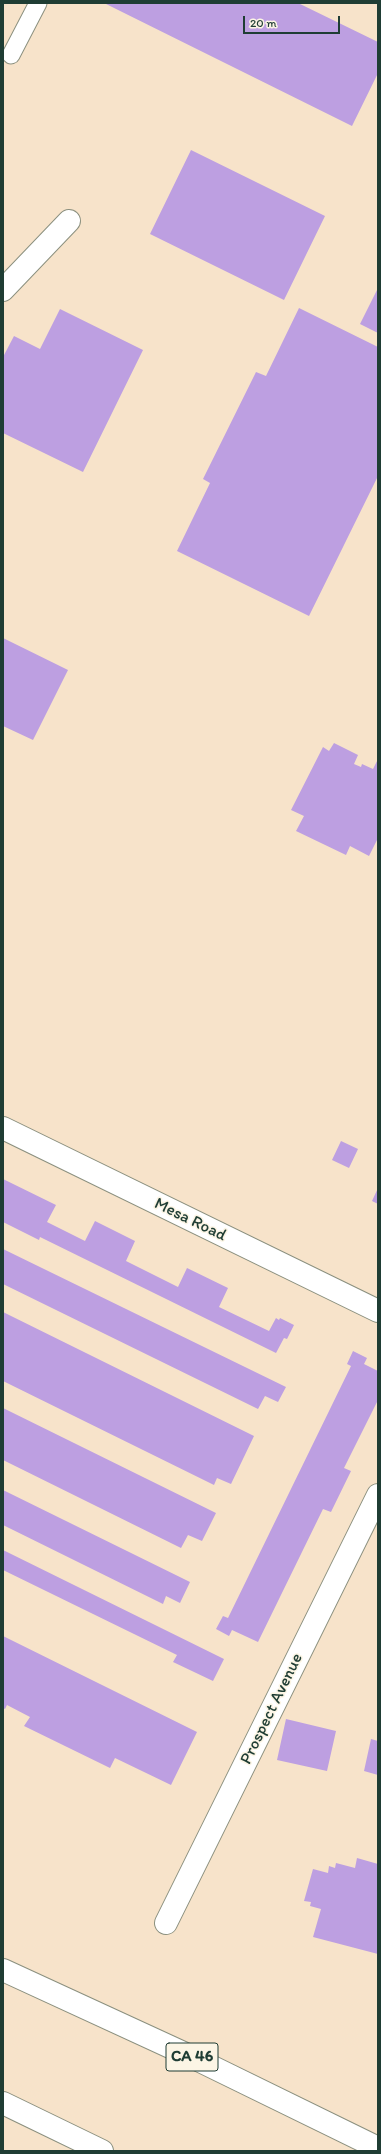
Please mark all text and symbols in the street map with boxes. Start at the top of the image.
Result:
scale bar [245,8,342,34]
text: 20 m [250,16,277,30]
street label: Mesa Road [151,1194,229,1246]
street label: Prospect Avenue [236,1650,308,1768]
road number: CA 46 [166,2043,218,2071]

